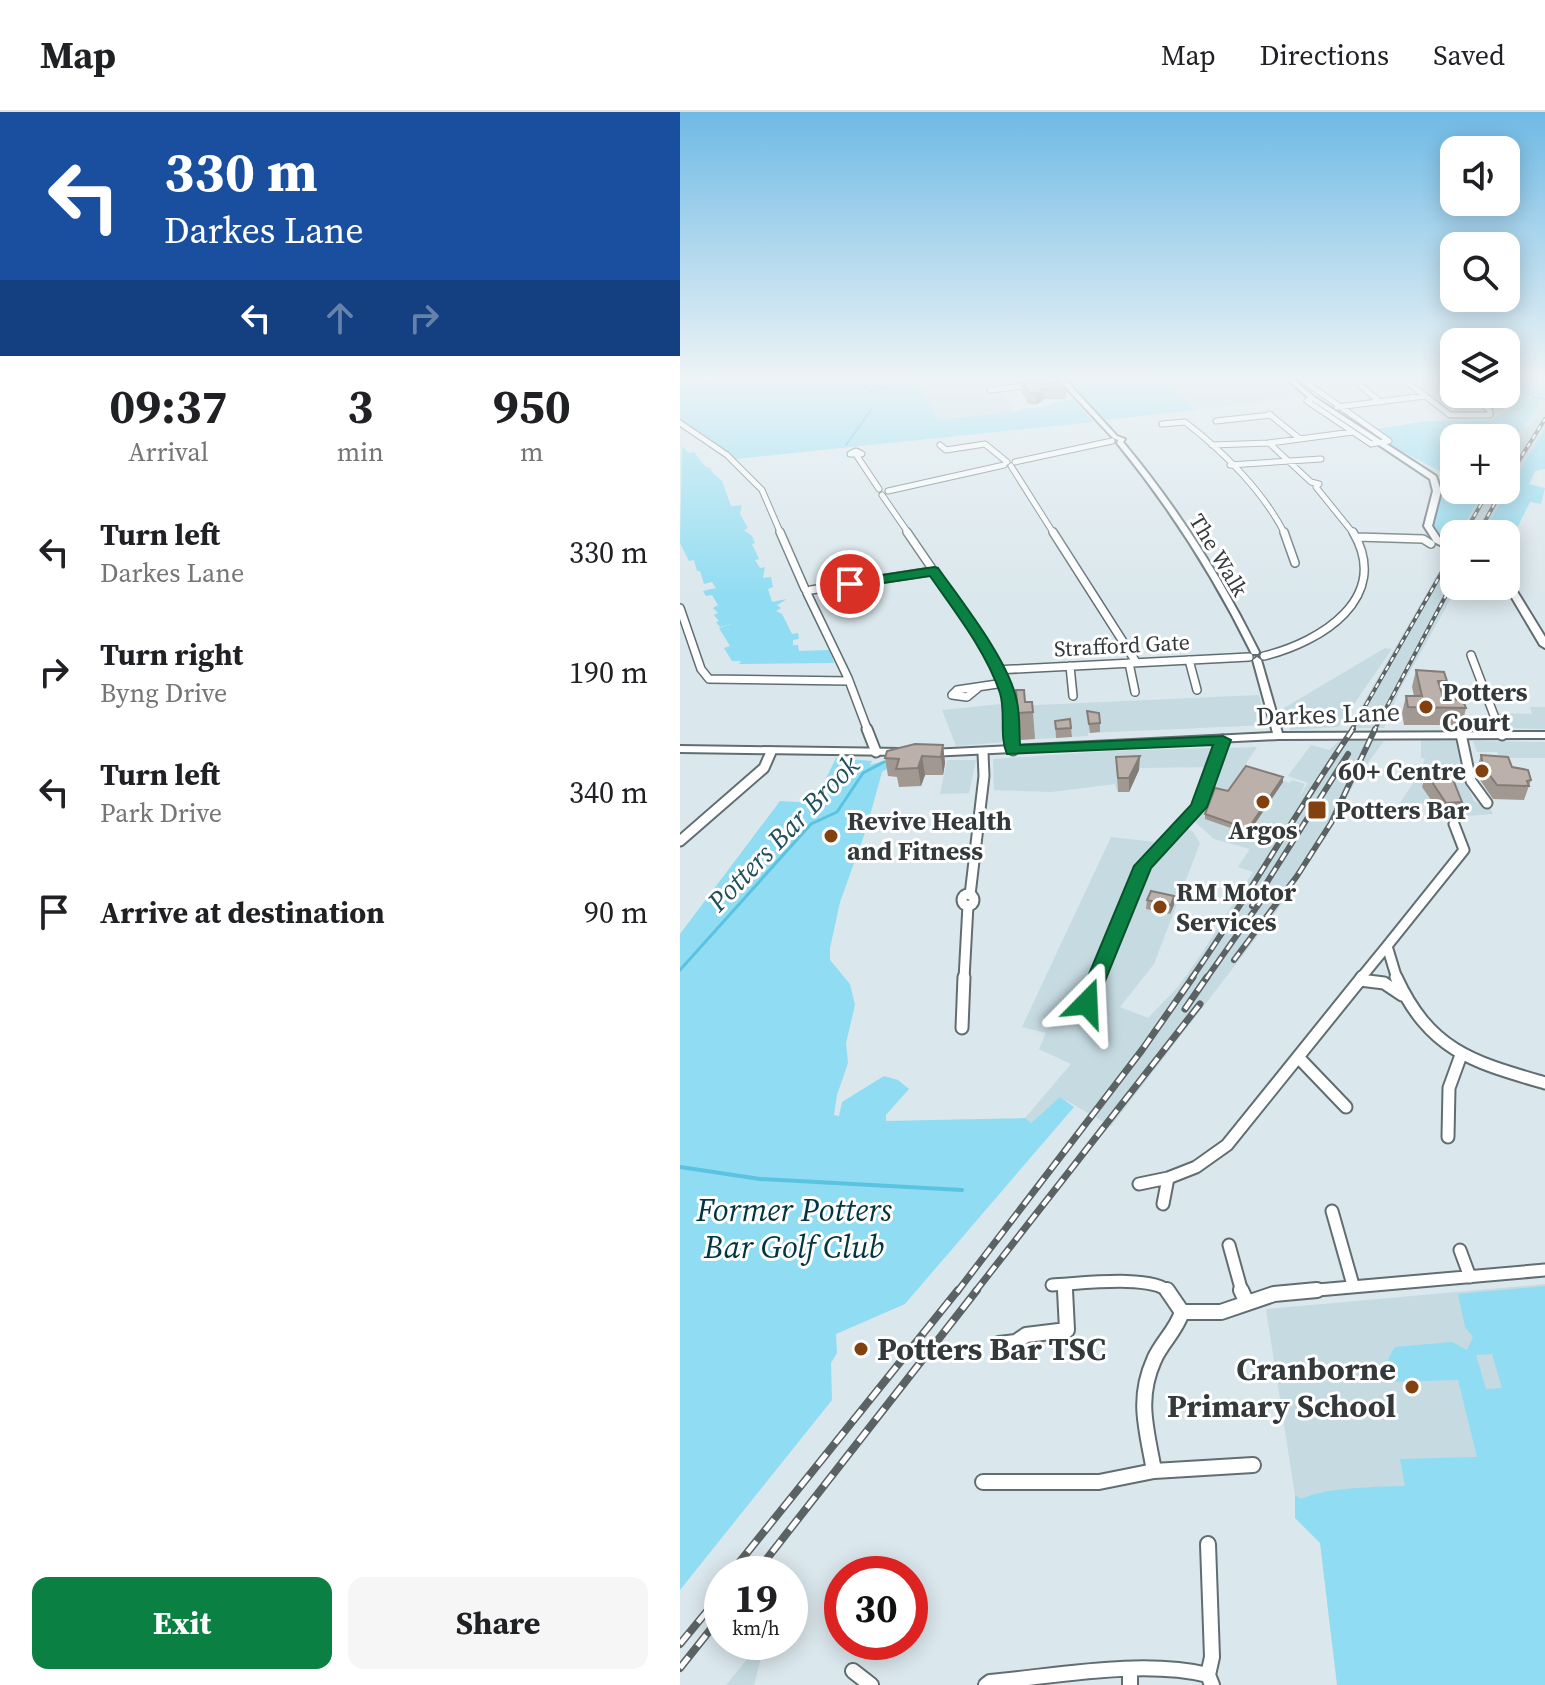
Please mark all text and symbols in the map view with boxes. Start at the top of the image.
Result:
text: Map [40,29,116,81]
text: Map [1161,36,1216,74]
text: Directions [1260,36,1389,74]
text: Saved [1433,36,1505,74]
text: 330 m [164,133,318,210]
map controls [1440,136,1520,600]
button: sound [1440,136,1520,216]
icon: left [32,144,136,248]
text: Darkes Lane [164,206,364,255]
button: search [1440,232,1520,312]
icon: left [234,296,278,340]
icon: ahead [318,296,362,340]
icon: right [402,296,446,340]
button: layers [1440,328,1520,408]
text: 09:37 [109,373,228,439]
text: 3 [347,373,373,439]
text: 950 [493,373,571,439]
button: + [1440,424,1520,504]
text: Arrival [128,434,209,470]
text: min [337,434,384,470]
text: m [520,434,544,470]
street label: The Walk [1183,508,1256,603]
text: Turn left [100,514,220,555]
button: − [1440,520,1520,600]
icon: left [32,530,76,574]
text: 330 m [569,532,648,573]
pin [816,550,884,618]
text: Darkes Lane [100,555,244,591]
icon: arrive [828,562,872,606]
street label: Strafford Gate [1053,626,1191,664]
text: Turn right [100,634,243,675]
icon: right [32,650,76,694]
text: 190 m [569,652,648,693]
place label: Potters Court [1442,674,1528,740]
text: Byng Drive [100,675,227,711]
street label: Darkes Lane [1255,693,1401,735]
marker: Potters Court [1417,698,1435,716]
water label: Potters Bar Brook [698,746,868,920]
place label: 60+ Centre [1338,753,1466,789]
text: Turn left [100,754,220,795]
marker: 60+ Centre [1473,762,1491,780]
icon: left [32,770,76,814]
text: 340 m [569,772,648,813]
place label: Potters Bar [1335,792,1470,828]
marker: Argos [1254,793,1272,811]
text: Park Drive [100,795,222,831]
marker: Potters Bar [1306,799,1328,821]
place label: Revive Health and Fitness [847,803,1012,869]
place label: Argos [1228,812,1298,848]
marker: Revive Health and Fitness [822,827,840,845]
place label: RM Motor Services [1176,874,1297,940]
icon: arrive [32,890,76,934]
text: Arrive at destination [100,892,385,933]
text: 90 m [584,892,648,933]
marker: RM Motor Services [1151,898,1169,916]
position arrow [1045,961,1129,1045]
park label: Former Potters Bar Golf Club [695,1188,892,1269]
place label: Potters Bar TSC [877,1327,1106,1371]
marker: Potters Bar TSC [852,1340,870,1358]
place label: Cranborne Primary School [1167,1347,1396,1428]
marker: Cranborne Primary School [1403,1378,1421,1396]
speed limit sign: 30 [824,1556,928,1660]
text: 19 [734,1571,778,1625]
button: Exit [32,1577,332,1669]
button: Share [348,1577,648,1669]
text: km/h [732,1614,780,1642]

